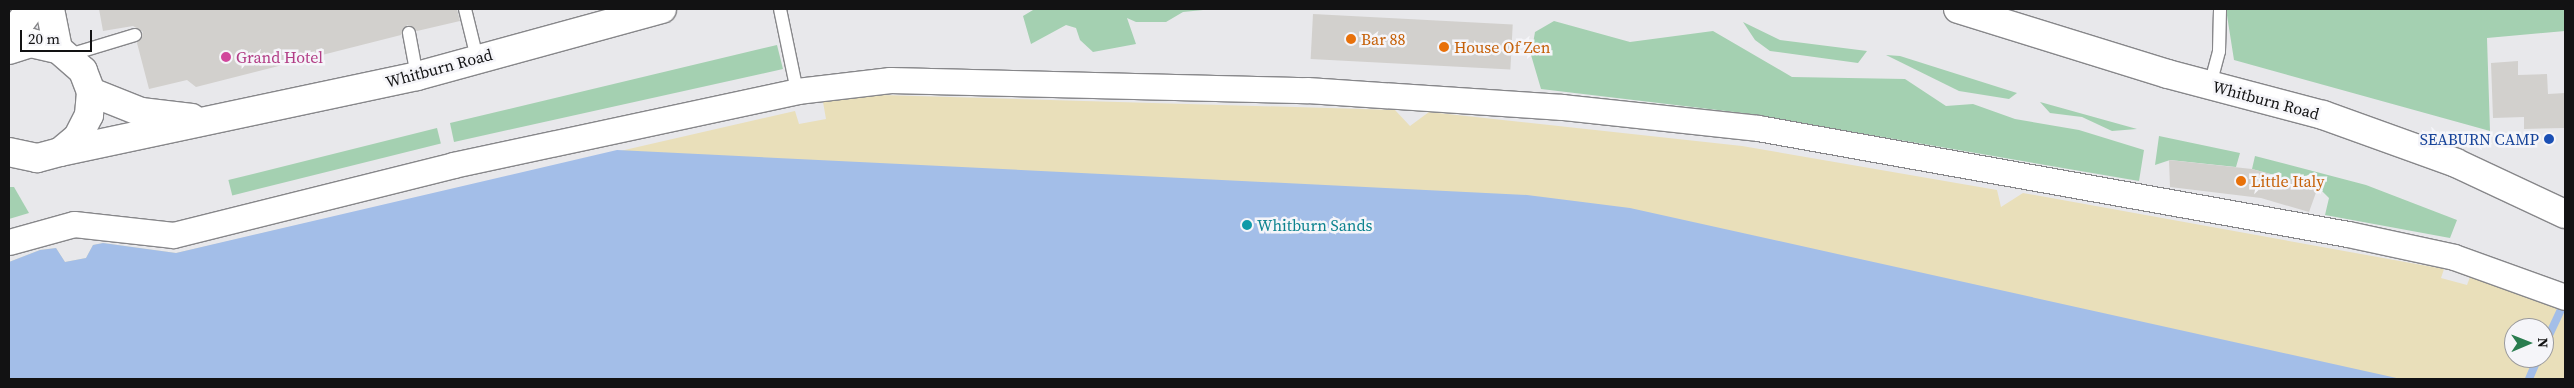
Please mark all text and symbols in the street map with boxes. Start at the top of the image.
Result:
scale bar [22,20,95,52]
text: 20 m [28,28,60,49]
place label: Bar 88 [1361,29,1406,49]
marker: Bar 88 [1345,33,1357,45]
place label: House Of Zen [1454,37,1550,57]
marker: House Of Zen [1438,41,1450,53]
street label: Whitburn Road [383,45,495,91]
place label: Grand Hotel [236,47,323,67]
marker: Grand Hotel [220,51,232,63]
street label: Whitburn Road [2210,77,2322,123]
place label: SEABURN CAMP [2420,129,2539,149]
marker: SEABURN CAMP [2543,133,2555,145]
place label: Little Italy [2251,171,2324,191]
marker: Little Italy [2235,175,2247,187]
place label: Whitburn Sands [1257,215,1373,235]
marker: Whitburn Sands [1241,219,1253,231]
north arrow [2504,318,2554,368]
text: N [2533,337,2553,348]

